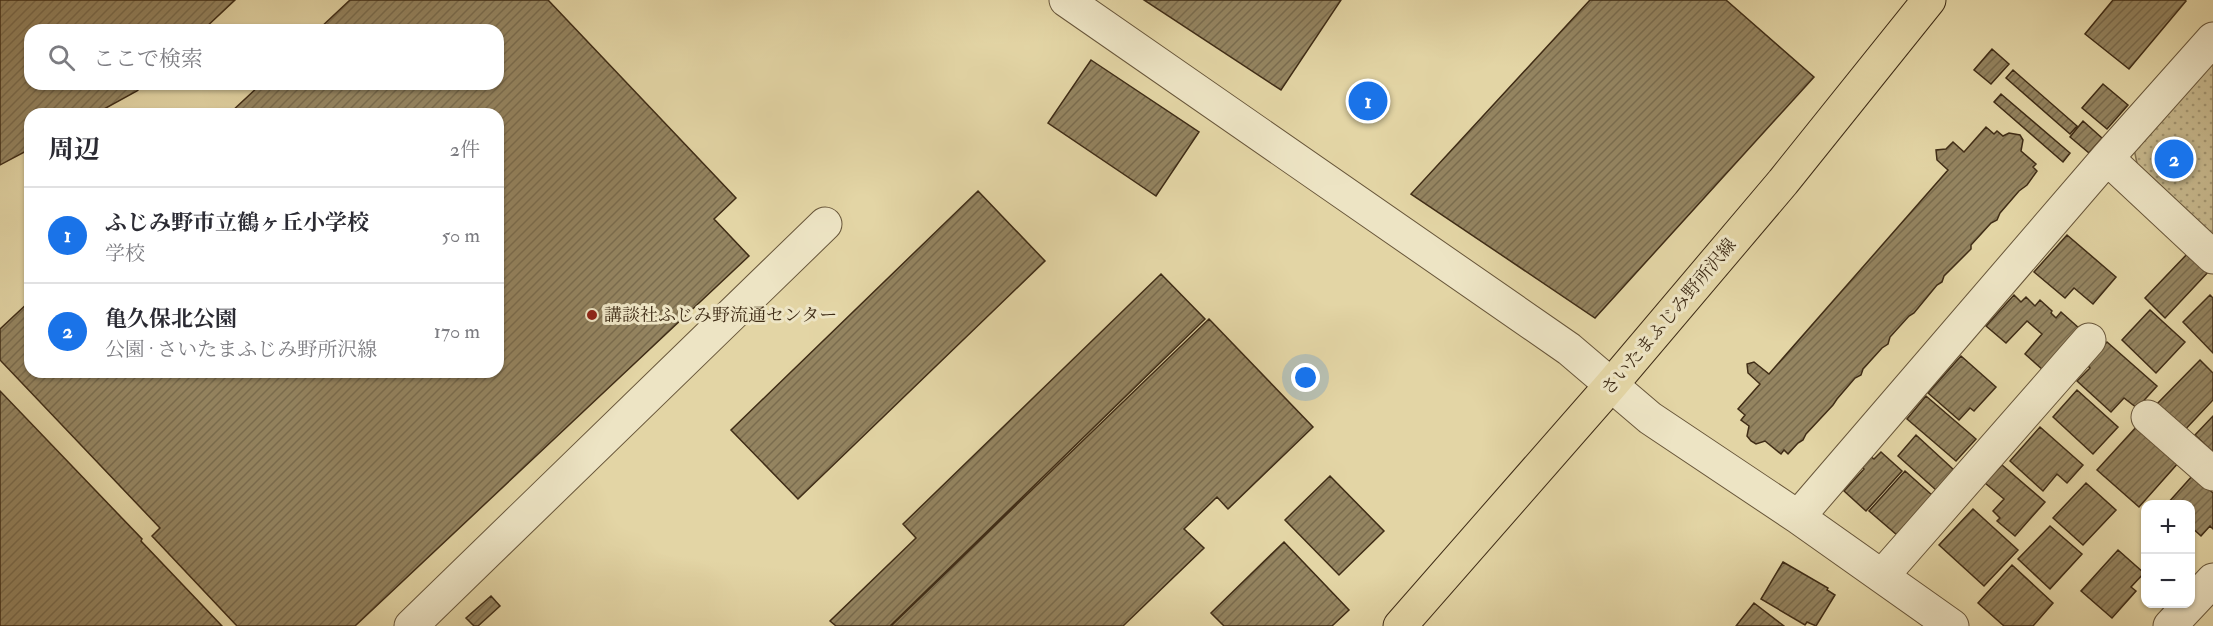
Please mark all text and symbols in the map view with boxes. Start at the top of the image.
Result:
search box [24,24,504,90]
icon: search [45,41,78,74]
text: ここで検索 [93,45,203,73]
pin: 1 [1348,78,1388,124]
text: 周辺 [48,134,100,166]
pin: 2 [2154,136,2194,182]
text: 2件 [450,137,480,162]
text: ふじみ野市立鶴ヶ丘小学校 [105,209,369,237]
text: 1 [64,223,71,248]
text: 50 m [441,223,480,248]
street label: さいたまふじみ野所沢線 [1597,234,1741,400]
text: 学校 [105,241,145,266]
place label: 講談社ふじみ野流通センター [604,304,837,327]
text: 亀久保北公園 [105,305,237,333]
marker: 講談社ふじみ野流通センター [585,308,599,322]
text: 2 [62,319,73,344]
text: 170 m [434,319,480,344]
text: 公園 · さいたまふじみ野所沢線 [105,337,377,362]
your location [1291,363,1320,392]
map controls [2141,500,2195,608]
button: + [2141,500,2195,554]
button: − [2141,554,2195,608]

